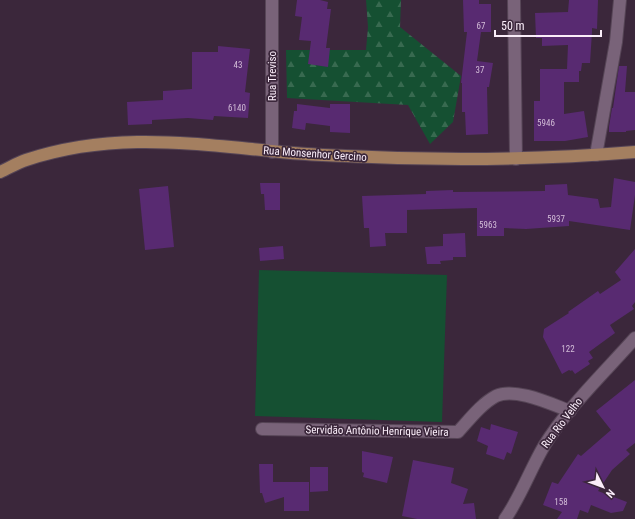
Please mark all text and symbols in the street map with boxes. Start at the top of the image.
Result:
scale bar [495,12,601,38]
text: 50 m [501,19,525,33]
house number: 67 [477,21,486,31]
street label: Rua Treviso [266,50,279,101]
house number: 43 [234,60,242,70]
house number: 37 [476,65,485,75]
house number: 6140 [228,103,246,113]
house number: 5946 [537,118,555,128]
street label: Rua Monsenhor Gercino [263,144,368,164]
house number: 5937 [547,214,565,224]
house number: 5963 [479,220,497,230]
house number: 122 [561,344,575,354]
street label: Rua Rio Velho [539,395,585,451]
street label: Servidão Antônio Henrique Vieira [305,423,449,439]
north arrow [583,467,623,507]
text: N [603,486,617,500]
house number: 158 [554,497,568,507]

